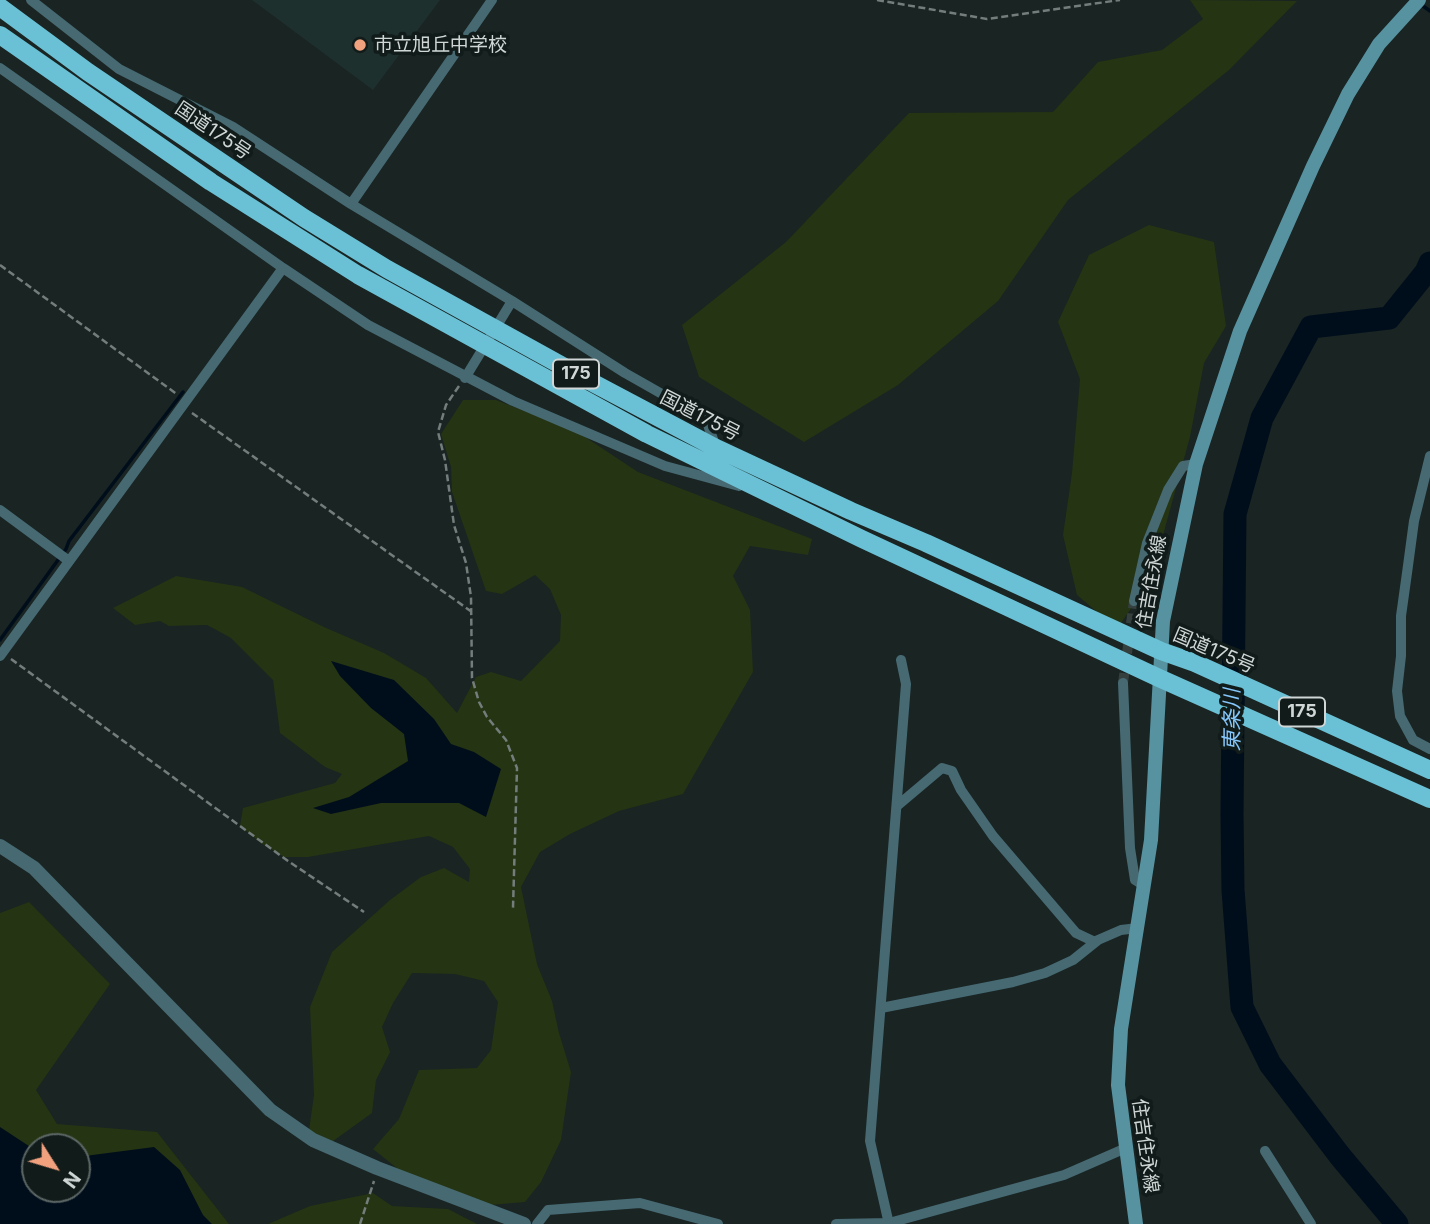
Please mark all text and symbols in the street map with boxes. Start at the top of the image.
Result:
place label: 市立旭丘中学校 [374,34,507,56]
marker: 市立旭丘中学校 [352,37,368,53]
street label: 国道175号 [171,97,255,165]
road number: 175 [553,360,599,388]
street label: 国道175号 [656,386,744,446]
street label: 住吉住永線 [1133,533,1171,631]
street label: 国道175号 [1170,624,1258,678]
water label: 東条川 [1220,689,1246,751]
road number: 175 [1279,698,1325,726]
street label: 住吉住永線 [1127,1097,1163,1195]
north arrow [21,1133,91,1203]
text: N [58,1167,85,1192]

